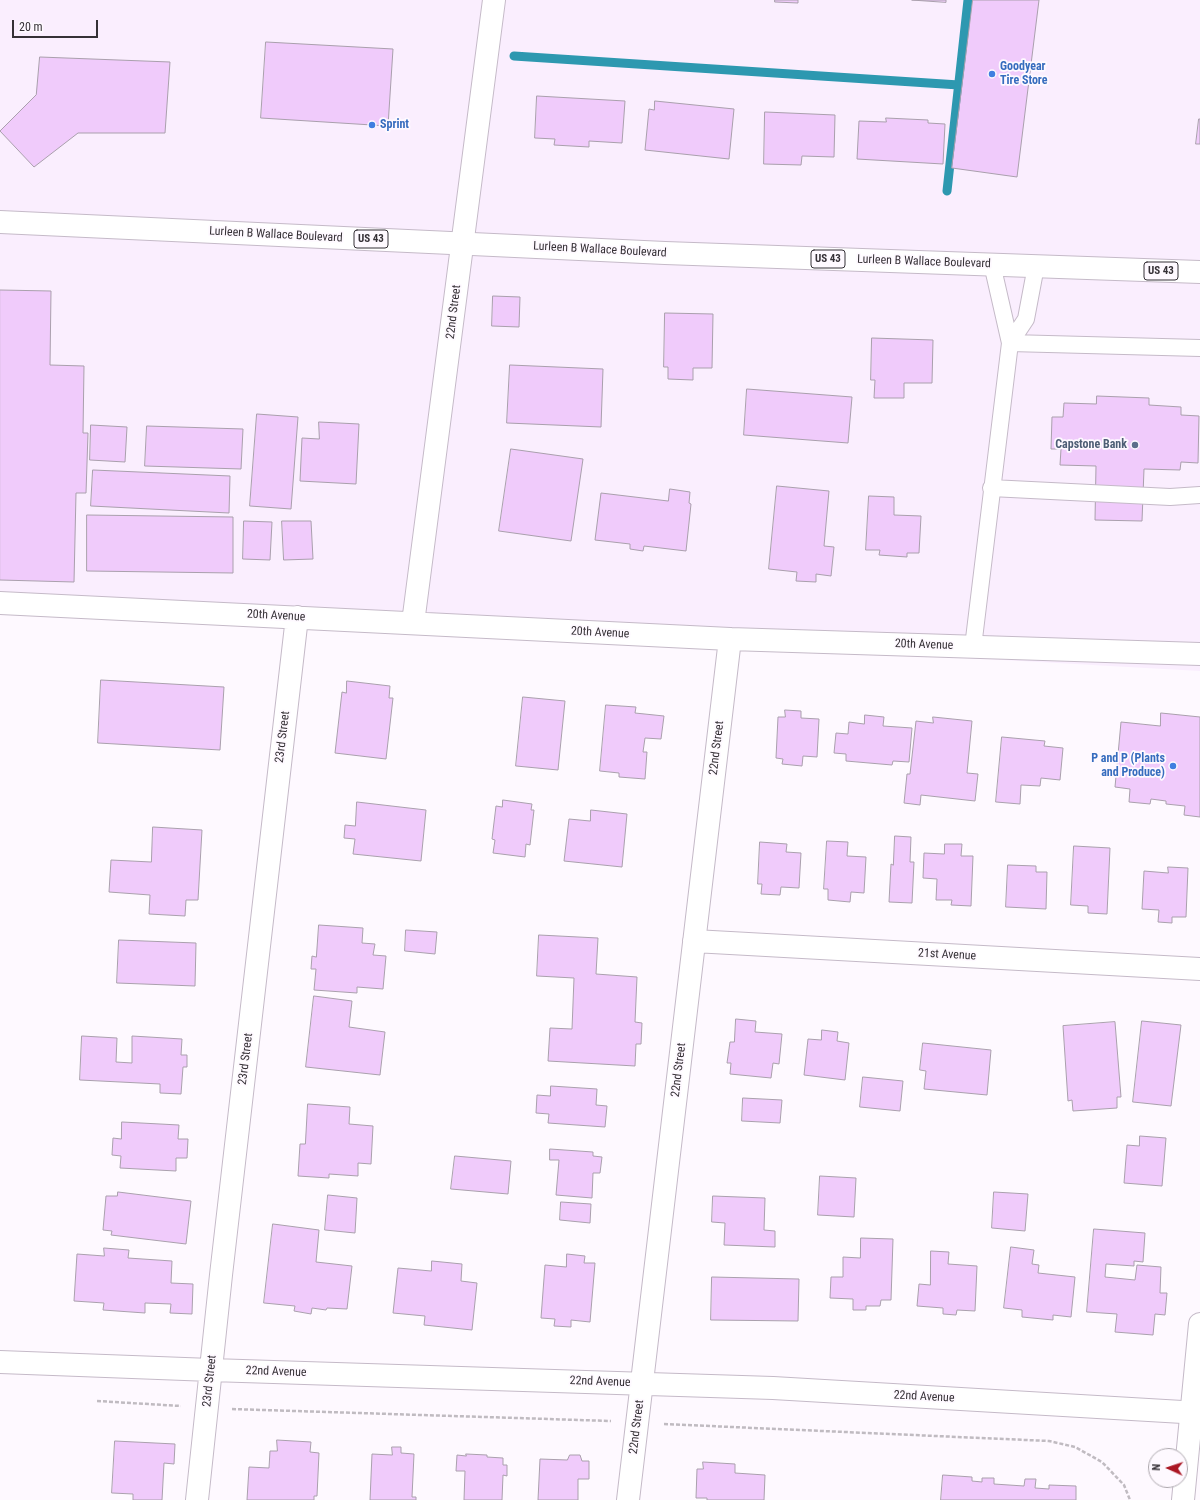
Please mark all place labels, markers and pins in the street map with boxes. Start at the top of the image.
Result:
place label: Goodyear Tire Store [1000,60,1047,88]
marker: Goodyear Tire Store [987,69,997,79]
place label: Sprint [380,118,409,132]
marker: Sprint [367,120,377,130]
place label: Capstone Bank [1055,438,1127,452]
marker: Capstone Bank [1130,440,1140,450]
place label: P and P (Plants and Produce) [1091,752,1165,780]
marker: P and P (Plants and Produce) [1168,761,1178,771]

